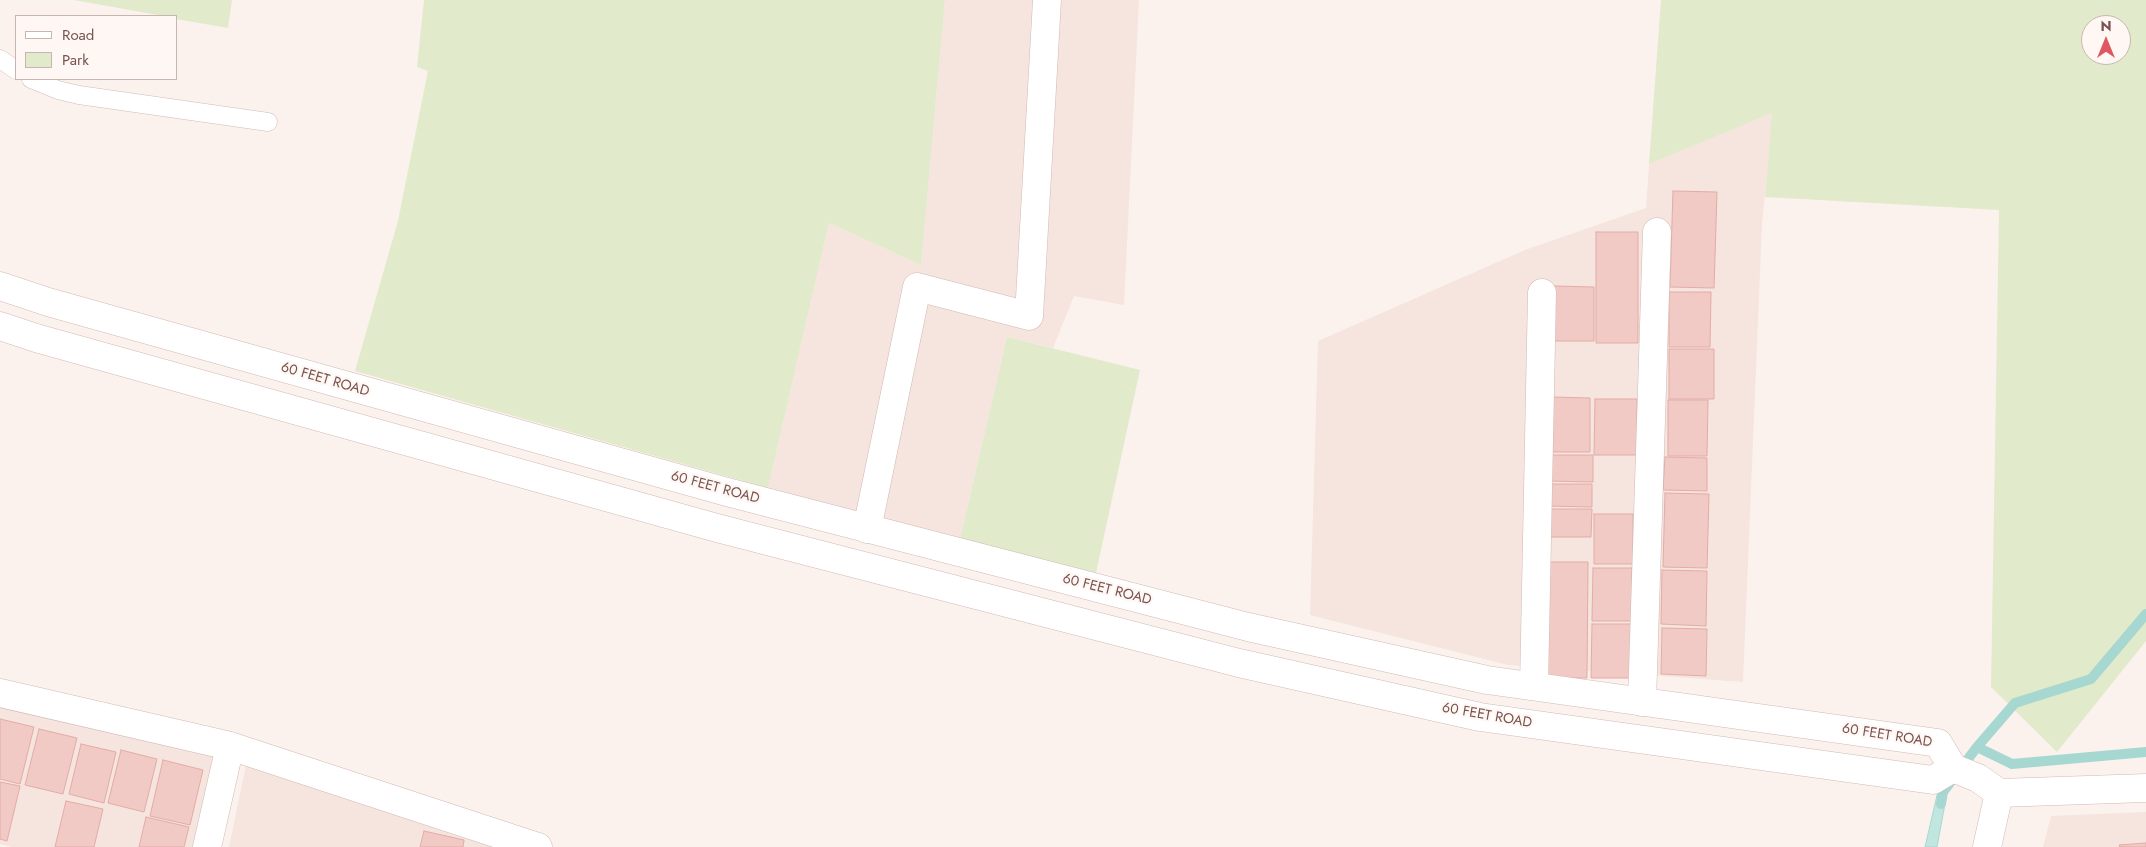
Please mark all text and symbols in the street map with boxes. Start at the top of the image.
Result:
legend [15,15,178,80]
north arrow [2081,15,2131,65]
text: N [2100,16,2112,36]
text: Road [62,24,94,46]
text: Park [62,49,89,71]
street label: 60 FEET ROAD [279,359,371,401]
street label: 60 FEET ROAD [669,468,761,508]
street label: 60 FEET ROAD [1061,571,1153,609]
street label: 60 FEET ROAD [1441,700,1533,732]
street label: 60 FEET ROAD [1841,721,1933,751]

